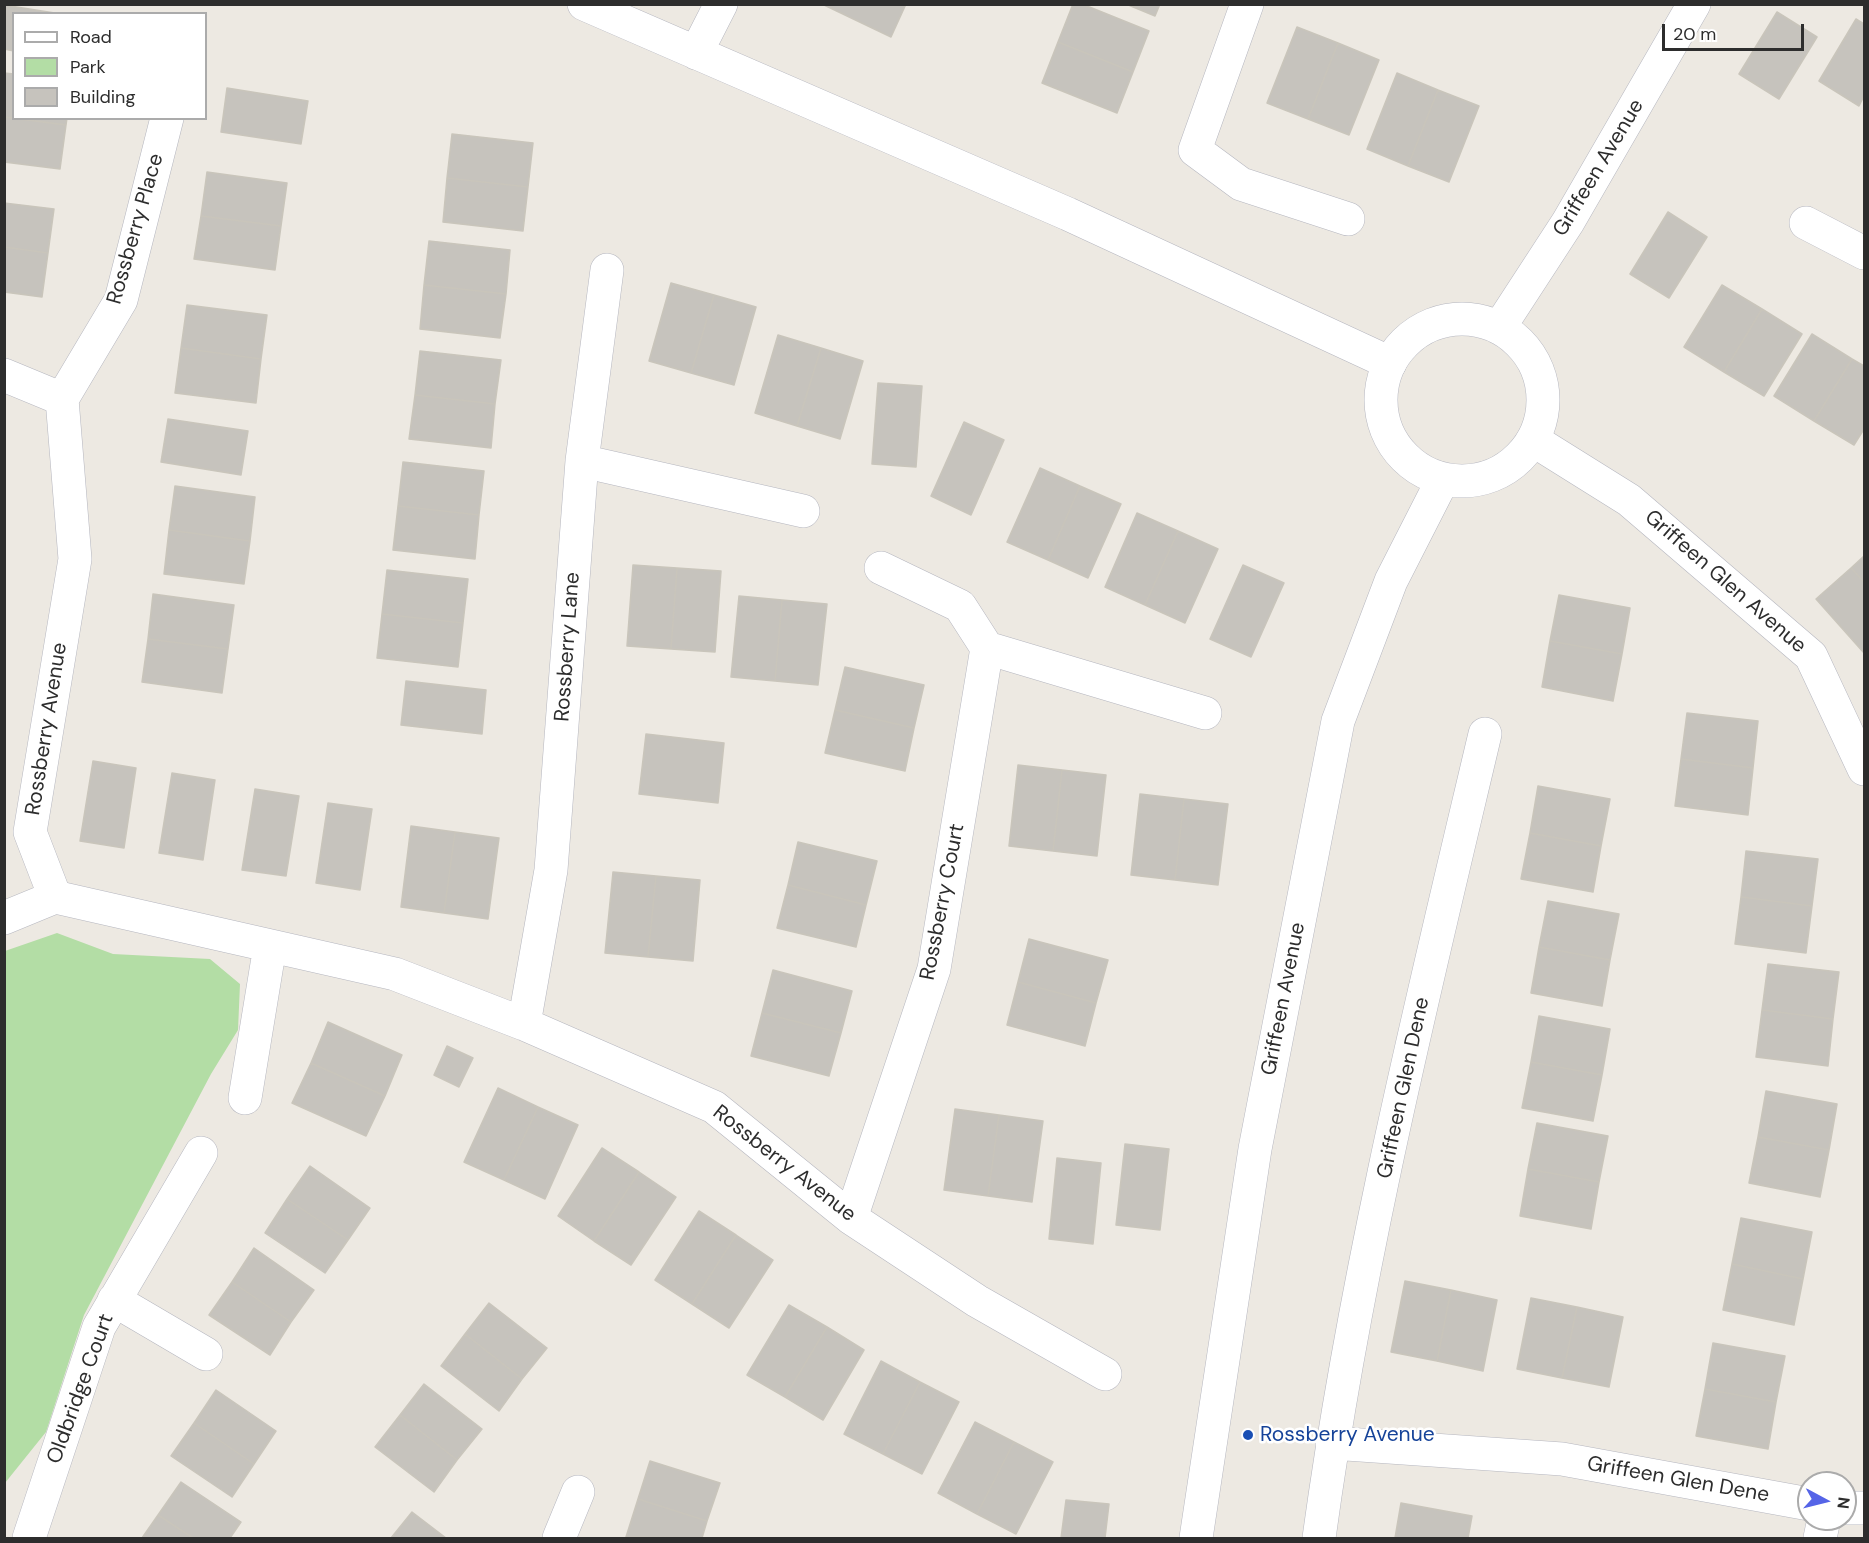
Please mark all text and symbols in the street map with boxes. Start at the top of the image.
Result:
legend [12,12,207,120]
scale bar [1665,12,1808,50]
text: 20 m [1673,22,1716,46]
text: Road [70,25,112,49]
text: Park [70,55,106,79]
text: Building [70,85,135,109]
street label: Griffeen Avenue [1548,95,1650,241]
street label: Rossberry Place [102,151,170,307]
street label: Griffeen Glen Avenue [1639,505,1811,659]
street label: Rossberry Lane [550,571,586,723]
street label: Rossberry Avenue [21,641,73,817]
street label: Rossberry Court [915,822,971,982]
street label: Griffeen Avenue [1257,920,1311,1078]
street label: Griffeen Glen Dene [1372,995,1436,1181]
street label: Rossberry Avenue [707,1100,861,1228]
street label: Oldbridge Court [42,1311,120,1467]
place label: Rossberry Avenue [1260,1422,1435,1448]
marker: Rossberry Avenue [1241,1428,1255,1442]
street label: Griffeen Glen Dene [1585,1452,1771,1508]
north arrow [1797,1471,1857,1531]
text: N [1832,1496,1855,1510]

